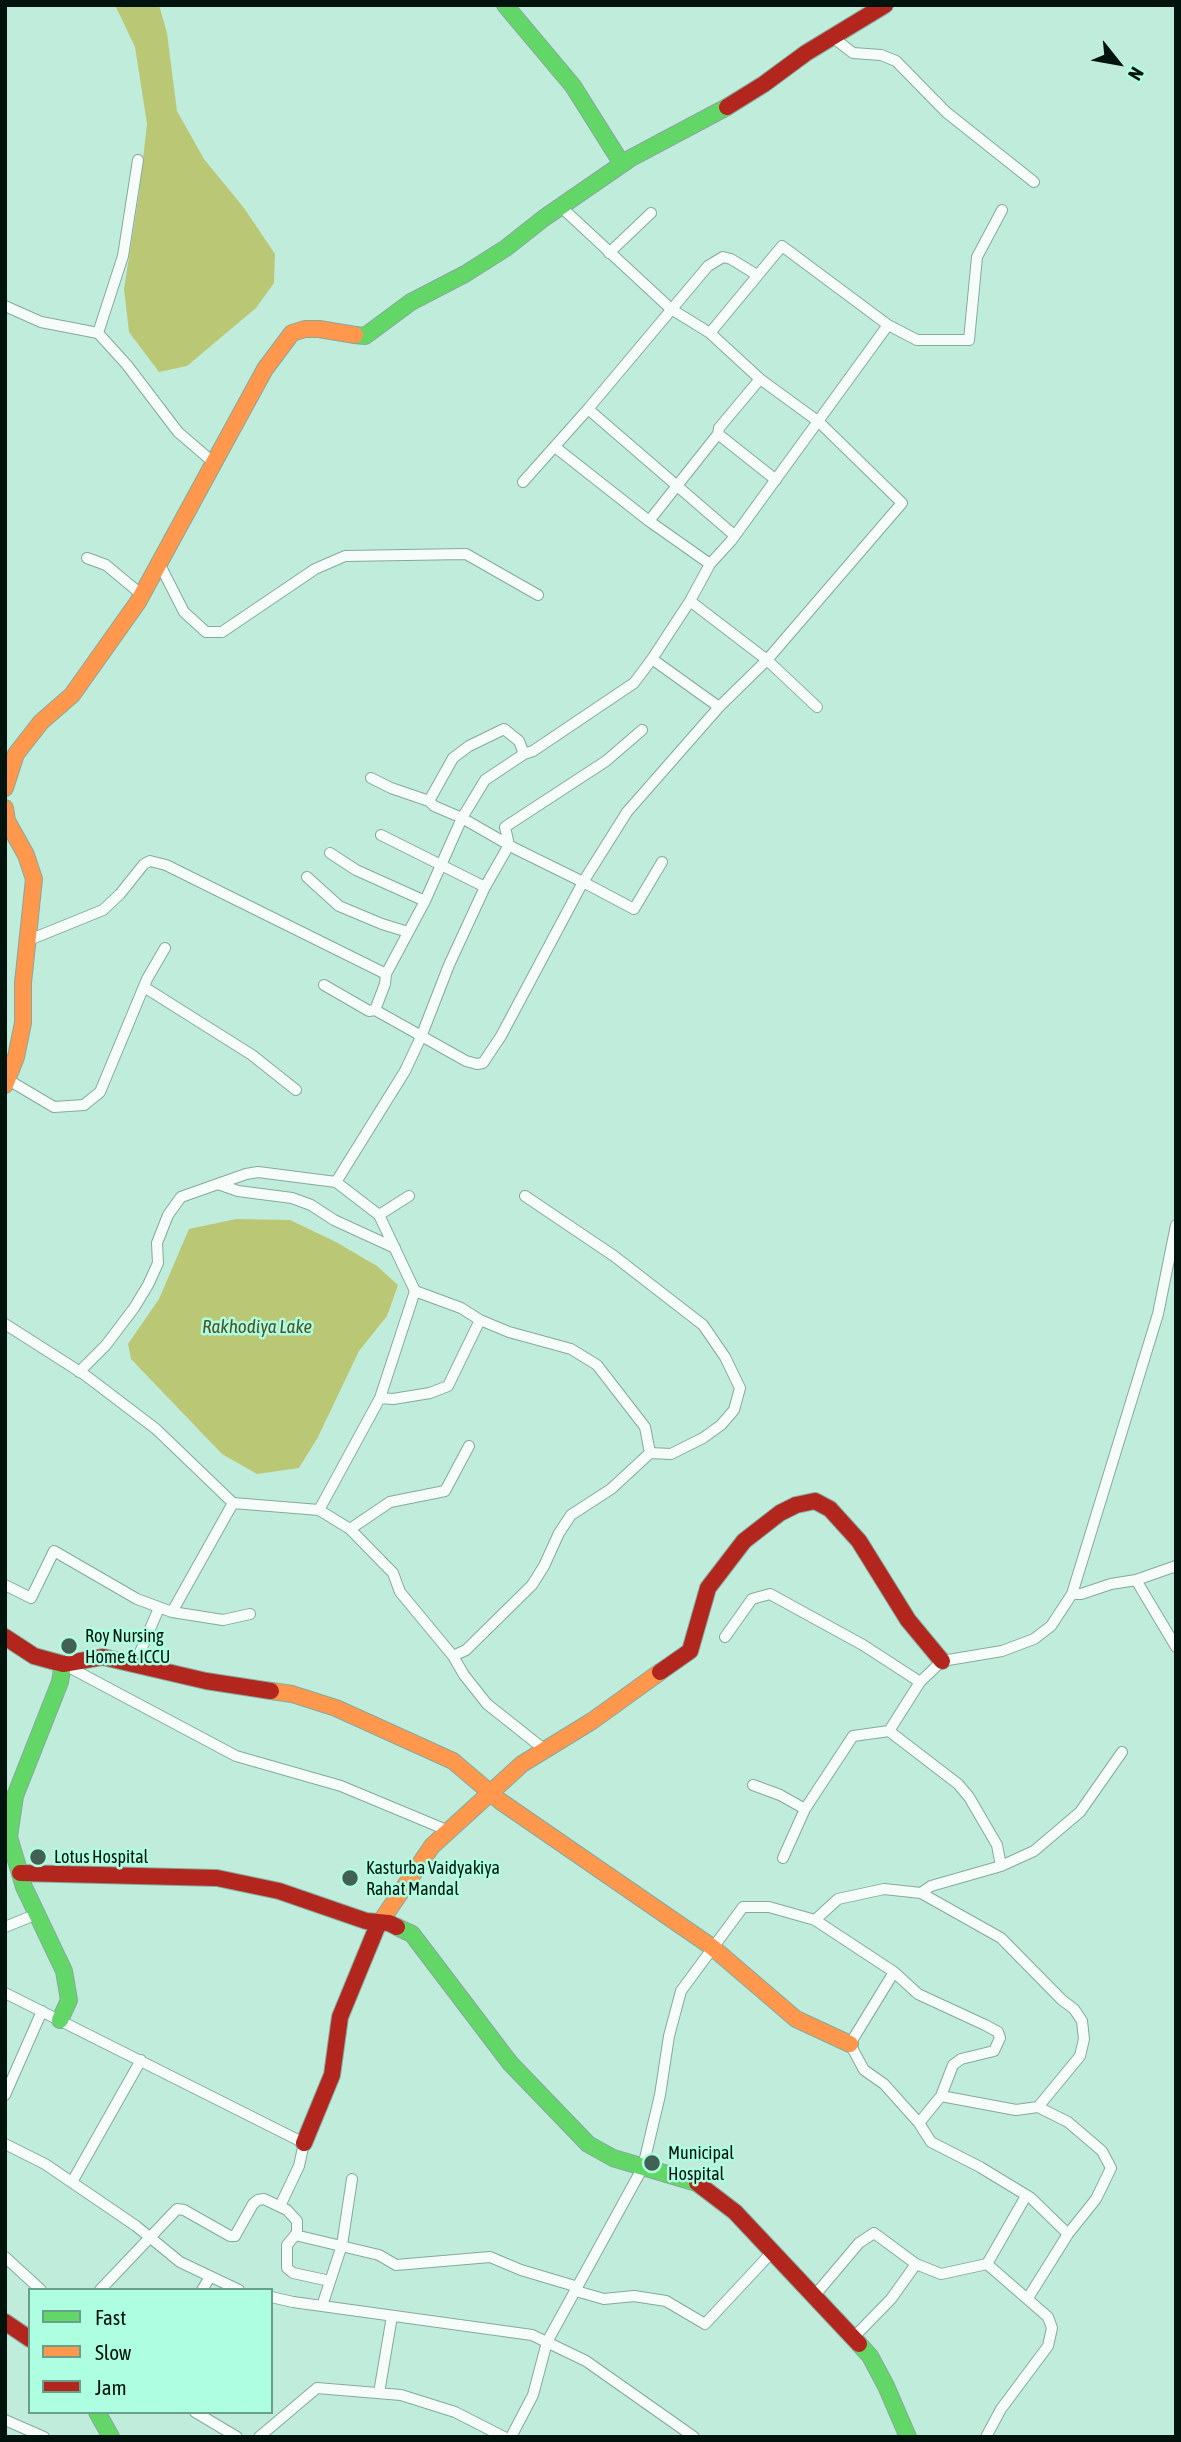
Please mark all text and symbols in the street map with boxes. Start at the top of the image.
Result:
north arrow [1083,28,1153,98]
text: N [1124,63,1148,84]
water label: Rakhodiya Lake [202,1316,312,1338]
place label: Roy Nursing Home & ICCU [85,1625,170,1668]
marker: Roy Nursing Home & ICCU [59,1636,79,1656]
place label: Lotus Hospital [54,1846,148,1868]
marker: Lotus Hospital [28,1847,48,1867]
place label: Kasturba Vaidyakiya Rahat Mandal [366,1857,500,1899]
marker: Kasturba Vaidyakiya Rahat Mandal [340,1868,360,1888]
place label: Municipal Hospital [668,2142,734,2184]
marker: Municipal Hospital [642,2153,662,2173]
legend [28,2288,273,2414]
text: Fast [95,2305,126,2329]
text: Slow [95,2340,131,2364]
text: Jam [95,2375,127,2399]

